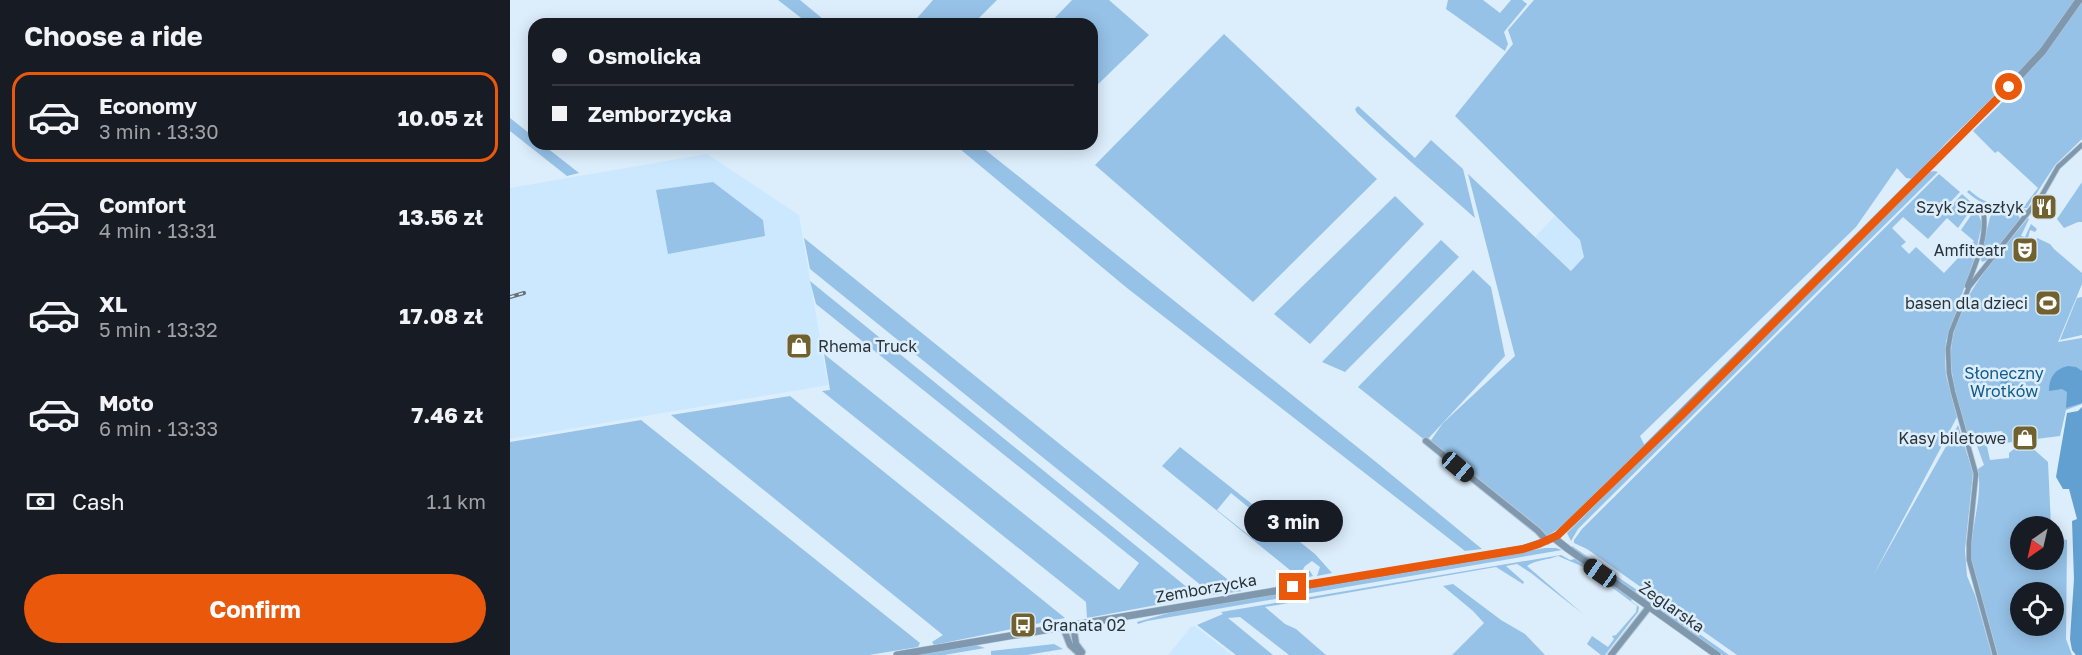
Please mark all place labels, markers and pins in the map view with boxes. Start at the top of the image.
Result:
restaurant icon: Szyk Szaszłyk [2029,192,2059,222]
place label: Szyk Szaszłyk [1916,197,2024,217]
theatre icon: Amfiteatr [2010,235,2040,265]
place label: Amfiteatr [1934,240,2006,260]
sports icon: basen dla dzieci [2033,288,2063,318]
place label: basen dla dzieci [1905,293,2028,313]
shop icon: Rhema Truck [784,331,814,361]
place label: Rhema Truck [818,336,917,356]
shop icon: Kasy biletowe [2010,423,2040,453]
place label: Kasy biletowe [1898,428,2006,448]
bus stop icon: Granata 02 [1008,610,1038,640]
place label: Granata 02 [1042,615,1126,635]

